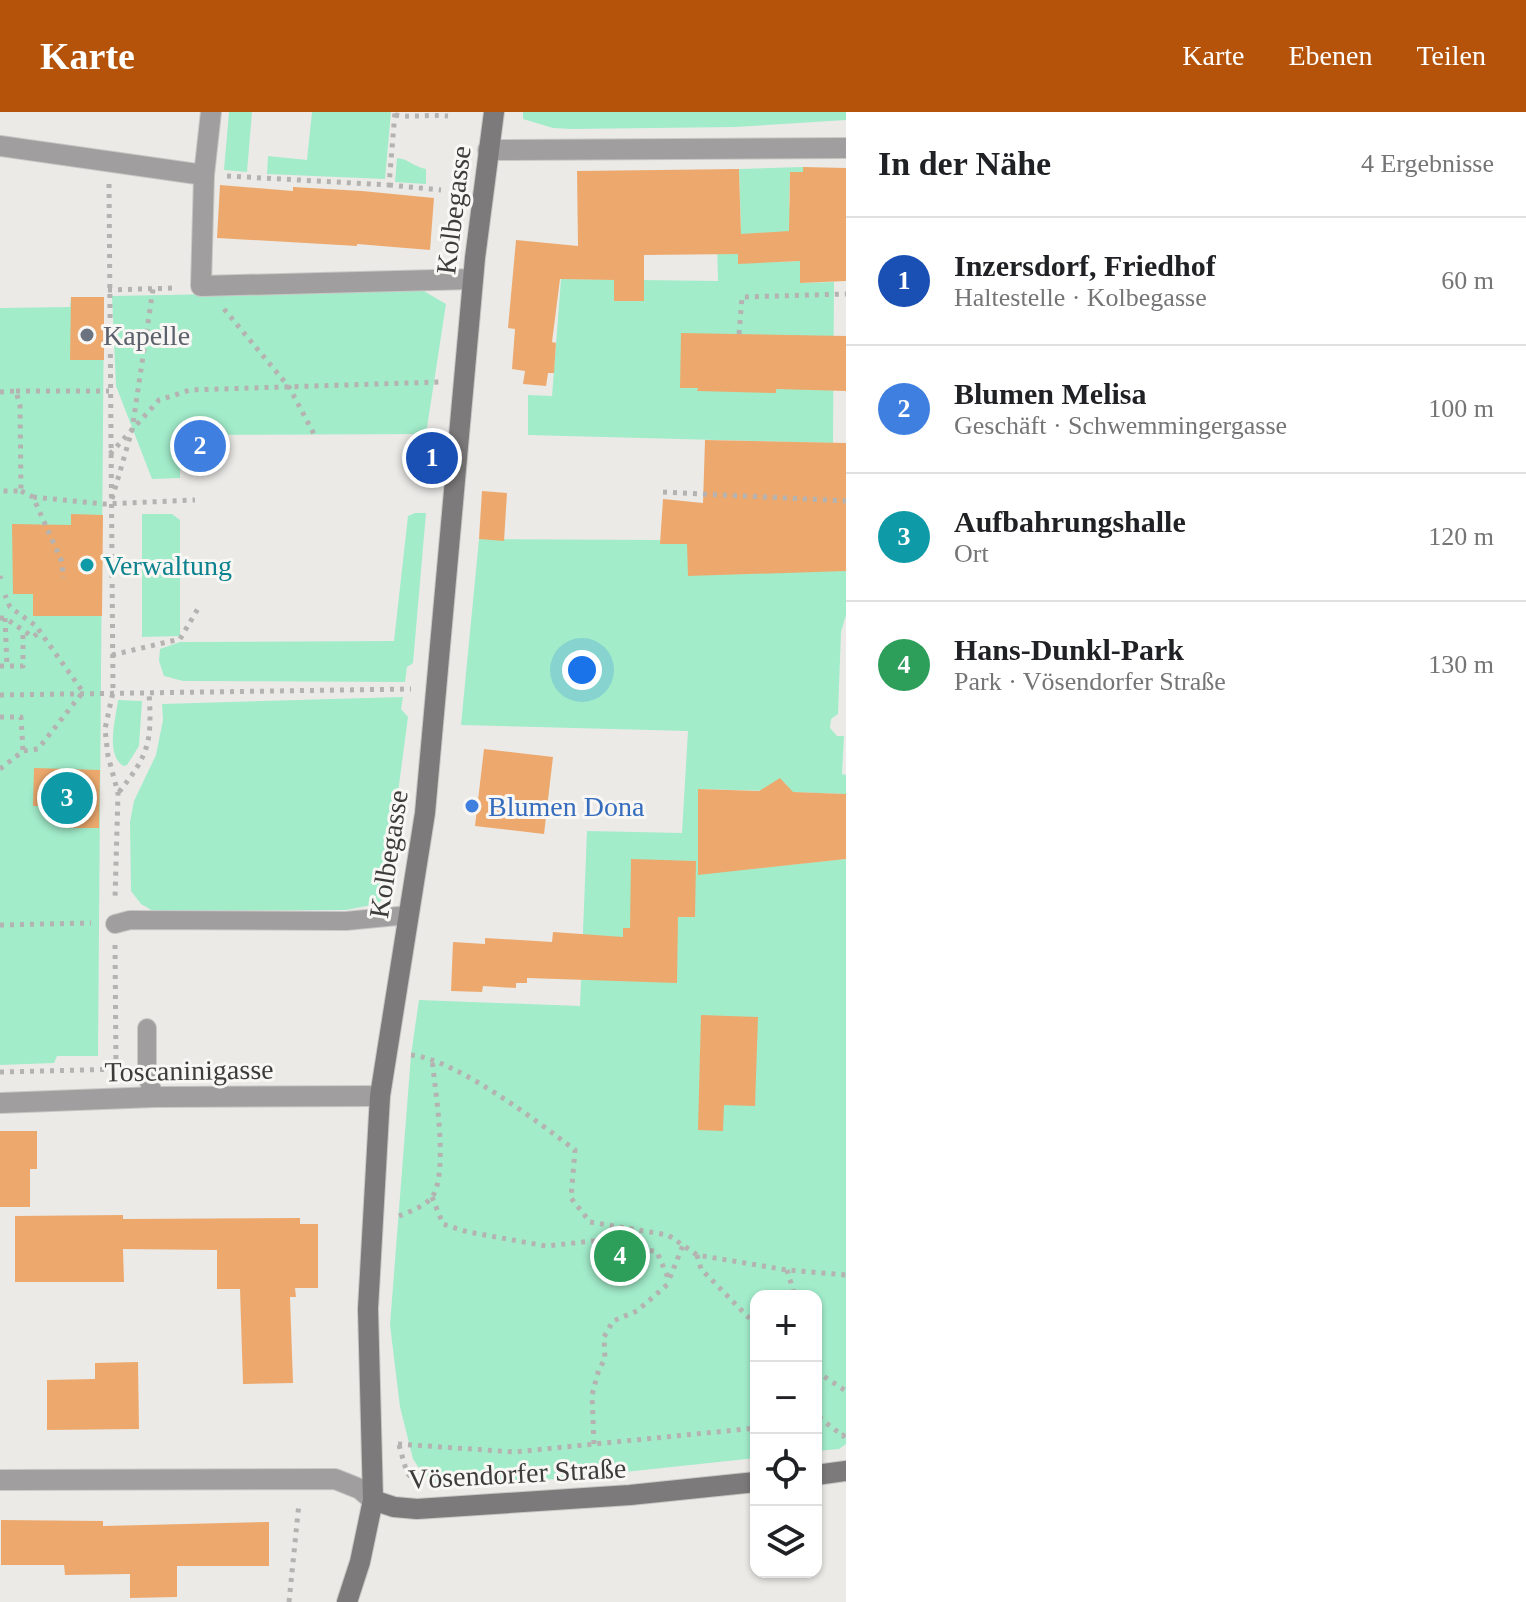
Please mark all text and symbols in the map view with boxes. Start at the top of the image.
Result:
text: Karte [40,35,135,77]
text: Karte [1182,40,1244,71]
text: Ebenen [1288,40,1372,71]
text: Teilen [1416,40,1486,71]
street label: Kolbegasse [430,144,477,276]
text: In der Nähe [878,145,1051,182]
text: 4 Ergebnisse [1361,149,1494,178]
text: Inzersdorf, Friedhof [954,249,1216,282]
text: 1 [898,266,911,295]
text: 60 m [1441,266,1494,295]
text: Haltestelle · Kolbegasse [954,283,1207,312]
place label: Kapelle [103,320,190,351]
marker: Kapelle [78,326,96,344]
text: Blumen Melisa [954,377,1147,410]
text: 2 [898,394,911,423]
text: 100 m [1428,394,1494,423]
text: Geschäft · Schwemmingergasse [954,411,1287,440]
pin: 2 [174,416,226,476]
pin: 1 [406,428,458,488]
text: Aufbahrungshalle [954,505,1186,538]
text: 3 [898,522,911,551]
text: 120 m [1428,522,1494,551]
text: Ort [954,539,989,568]
place label: Verwaltung [103,550,232,581]
marker: Verwaltung [78,556,96,574]
text: Hans-Dunkl-Park [954,633,1184,666]
your location [562,650,602,690]
text: 4 [898,650,911,679]
text: 130 m [1428,650,1494,679]
text: Park · Vösendorfer Straße [954,667,1226,696]
pin: 3 [41,768,93,828]
street label: Kolbegasse [363,788,414,920]
place label: Blumen Dona [488,791,645,822]
marker: Blumen Dona [463,797,481,815]
street label: Toscaninigasse [104,1054,274,1087]
pin: 4 [594,1226,646,1286]
map controls [750,1290,822,1578]
button: + [750,1290,822,1362]
button: − [750,1362,822,1434]
button: locate [750,1434,822,1506]
street label: Vösendorfer Straße [407,1452,627,1495]
button: layers [750,1506,822,1578]

